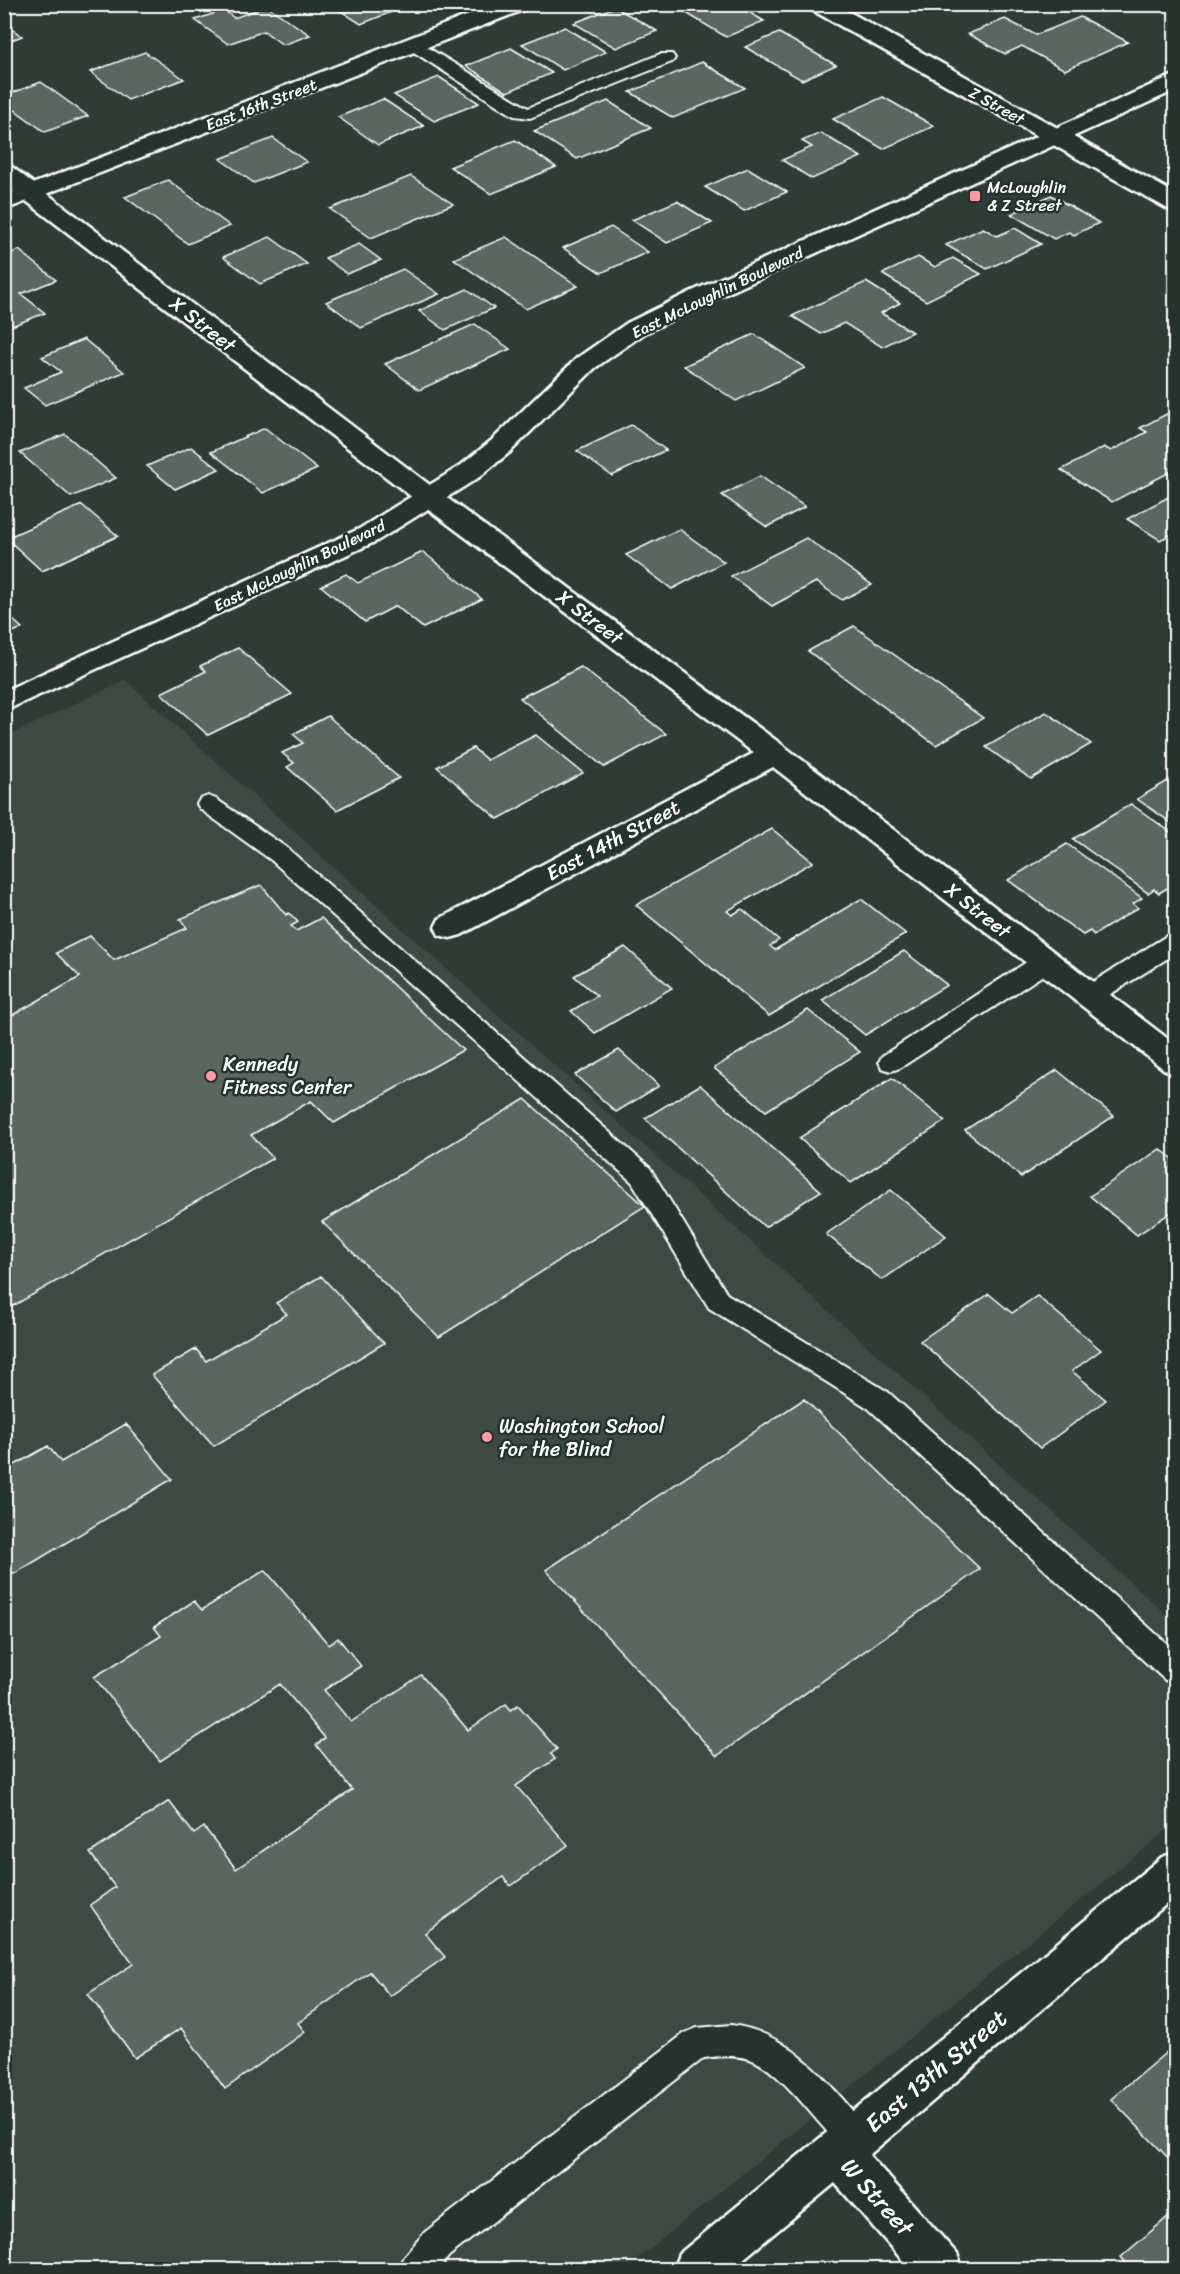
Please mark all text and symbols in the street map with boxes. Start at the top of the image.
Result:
street label: East 16th Street [201,70,321,139]
street label: Z Street [963,78,1031,133]
place label: McLoughlin & Z Street [987,173,1067,220]
marker: McLoughlin & Z Street [968,189,982,203]
street label: East McLoughlin Boulevard [626,237,810,347]
street label: X Street [161,286,244,362]
street label: East McLoughlin Boulevard [208,510,392,620]
street label: X Street [548,580,632,655]
street label: East 14th Street [540,790,687,891]
street label: X Street [936,872,1019,948]
place label: Kennedy Fitness Center [223,1047,353,1105]
marker: Kennedy Fitness Center [204,1069,218,1083]
place label: Washington School for the Blind [499,1409,665,1467]
marker: Washington School for the Blind [480,1430,494,1444]
street label: East 13th Street [855,1998,1017,2144]
street label: W Street [830,2148,925,2247]

